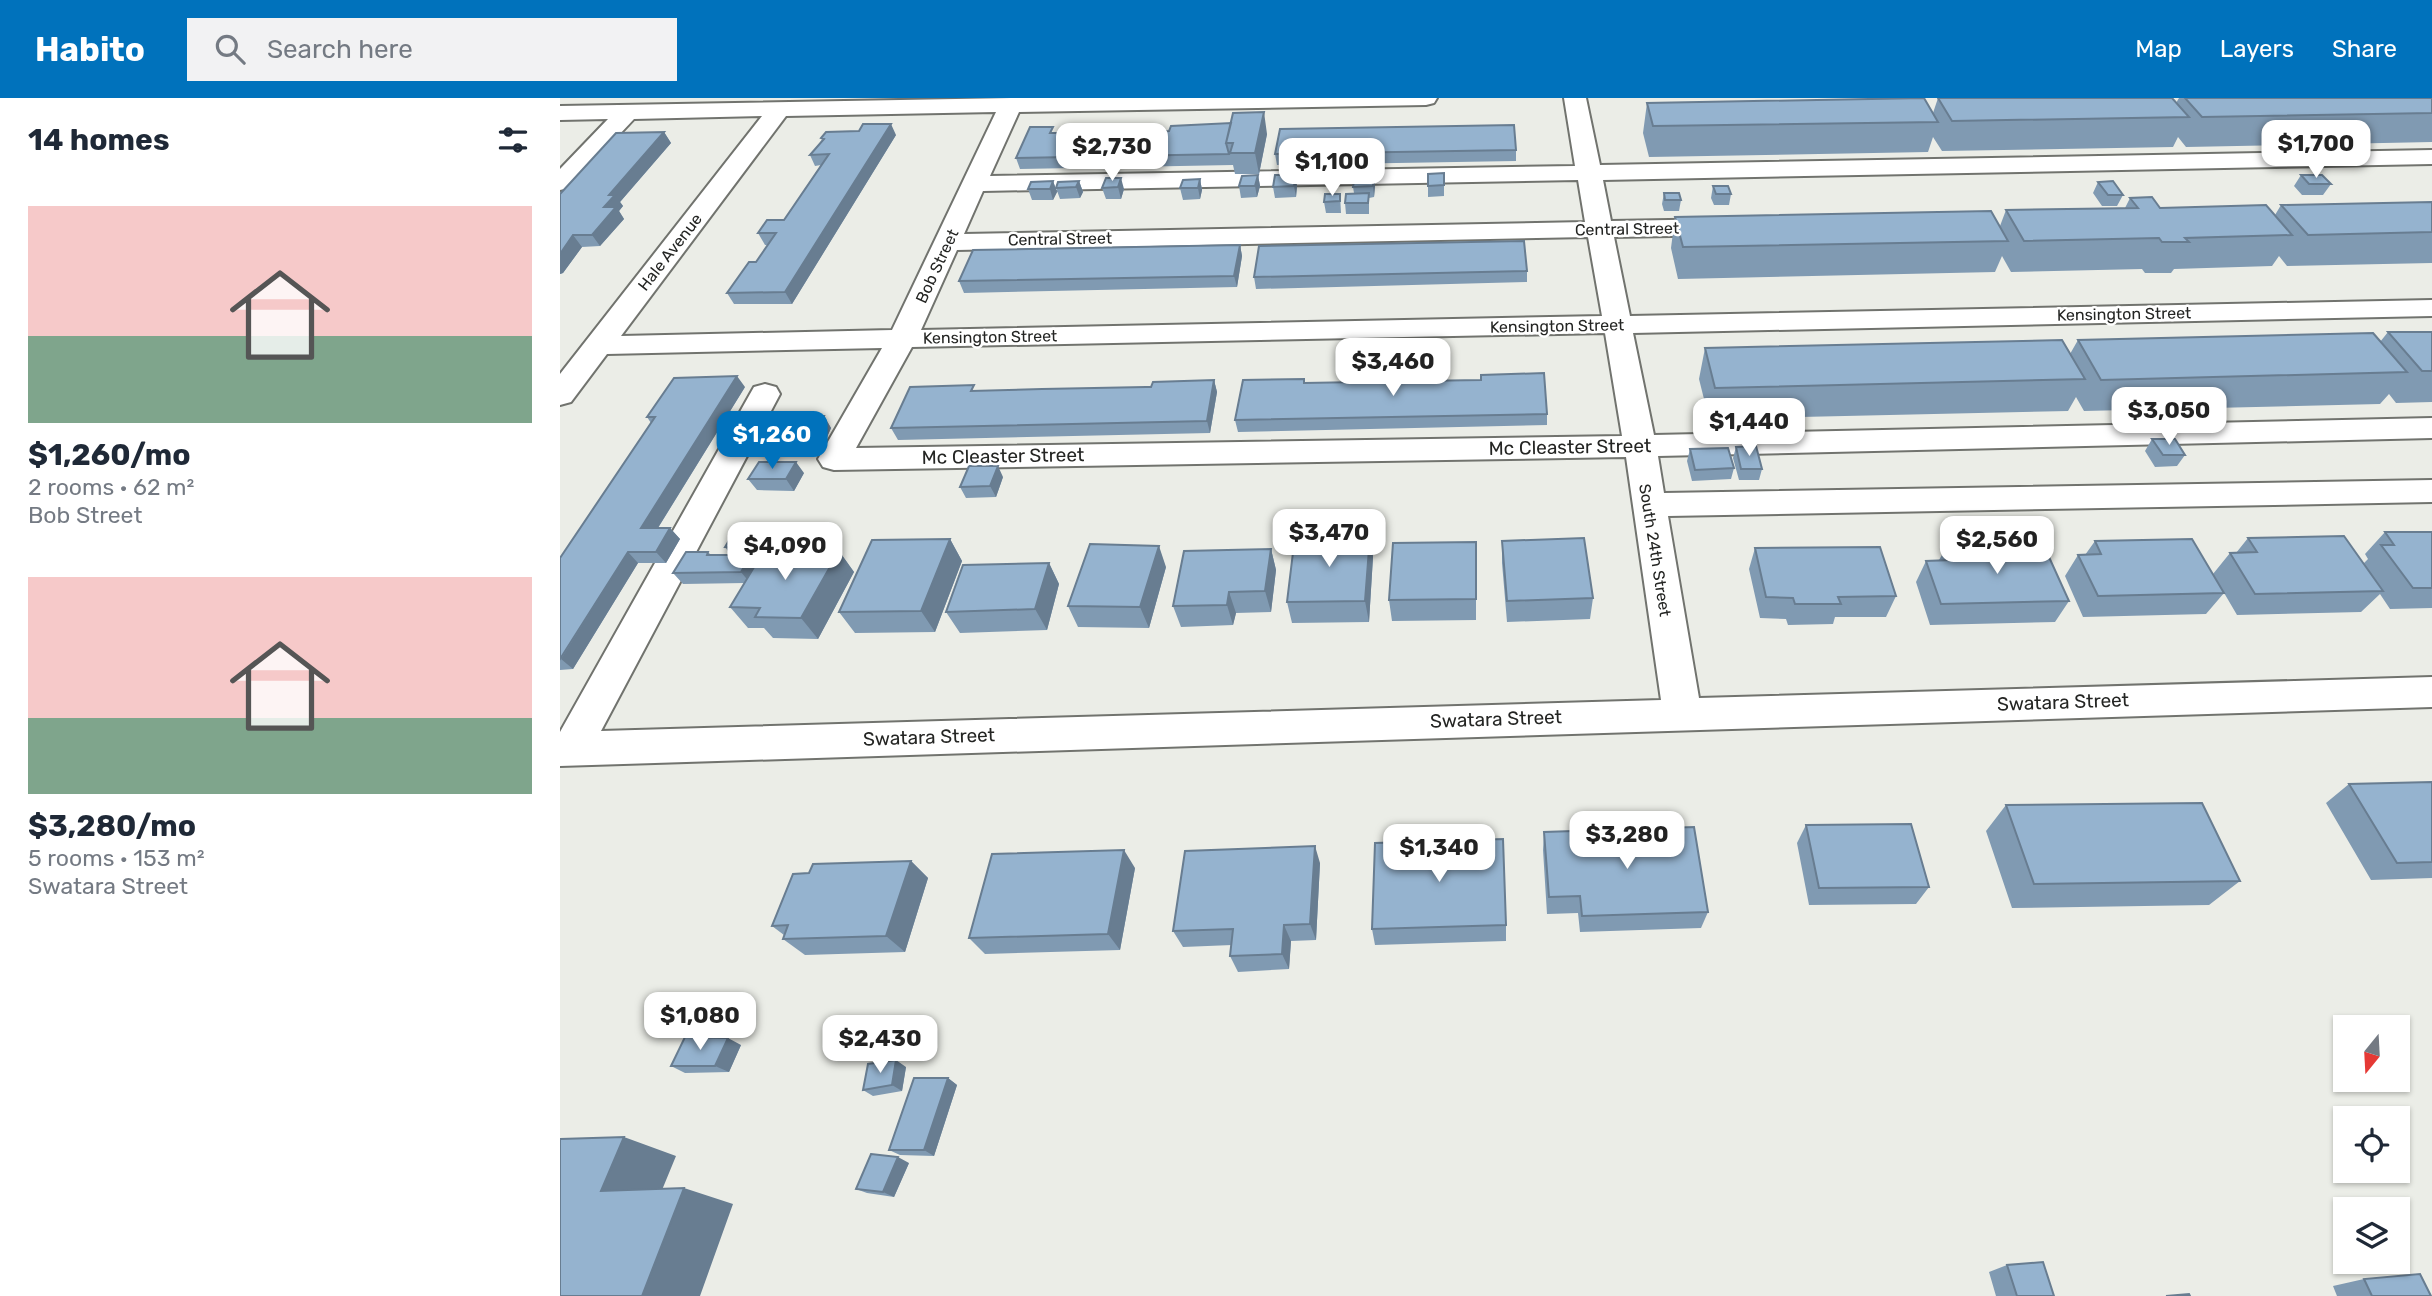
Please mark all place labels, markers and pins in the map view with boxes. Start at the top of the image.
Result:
pin: $1,700 [2259,120,2373,180]
pin: $2,730 [1055,123,1169,183]
pin: $1,100 [1275,139,1389,198]
pin: $3,460 [1336,338,1450,398]
pin: $3,050 [2112,388,2226,447]
pin: $1,440 [1692,398,1806,458]
pin: $1,260 [715,412,829,471]
pin: $3,470 [1272,510,1386,569]
pin: $2,560 [1940,517,2054,576]
pin: $4,090 [728,522,842,582]
pin: $3,280 [1570,812,1684,871]
pin: $1,340 [1382,824,1496,884]
pin: $1,080 [643,992,757,1052]
pin: $2,430 [823,1016,937,1075]

